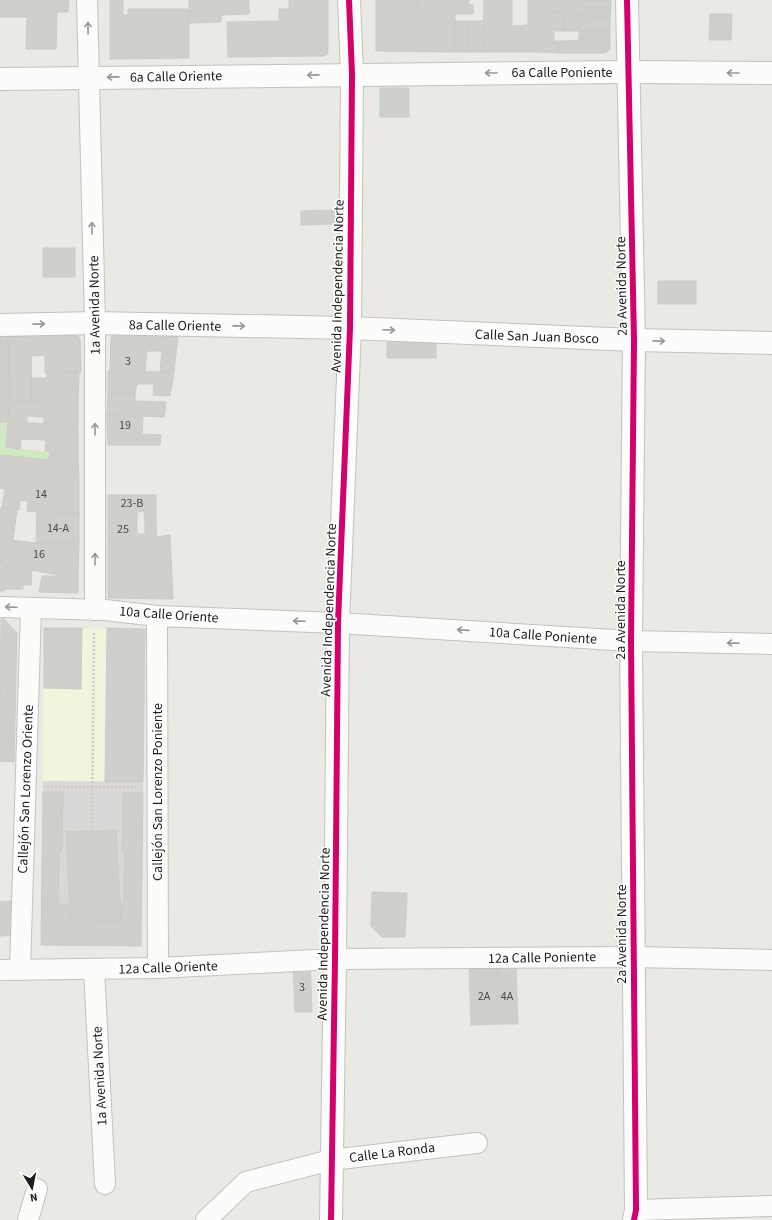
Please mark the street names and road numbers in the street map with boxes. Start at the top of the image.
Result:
street label: 6a Calle Poniente [511,63,613,83]
street label: 6a Calle Oriente [130,66,222,88]
street label: Avenida Independencia Norte [326,199,350,373]
street label: 2a Avenida Norte [611,236,633,336]
street label: 1a Avenida Norte [84,255,106,355]
street label: 8a Calle Oriente [129,315,221,337]
street label: Calle San Juan Bosco [475,325,599,349]
street label: Avenida Independencia Norte [316,523,342,697]
street label: 2a Avenida Norte [611,560,631,660]
street label: 10a Calle Oriente [119,602,219,628]
street label: 10a Calle Poniente [488,622,598,650]
street label: Callejón San Lorenzo Poniente [148,703,168,881]
street label: Callejón San Lorenzo Oriente [13,704,39,874]
street label: Avenida Independencia Norte [312,847,336,1021]
street label: 2a Avenida Norte [612,884,632,984]
street label: 12a Calle Poniente [488,947,596,969]
street label: 12a Calle Oriente [118,956,218,980]
street label: 1a Avenida Norte [87,1026,113,1126]
street label: Calle La Ronda [348,1138,436,1168]

